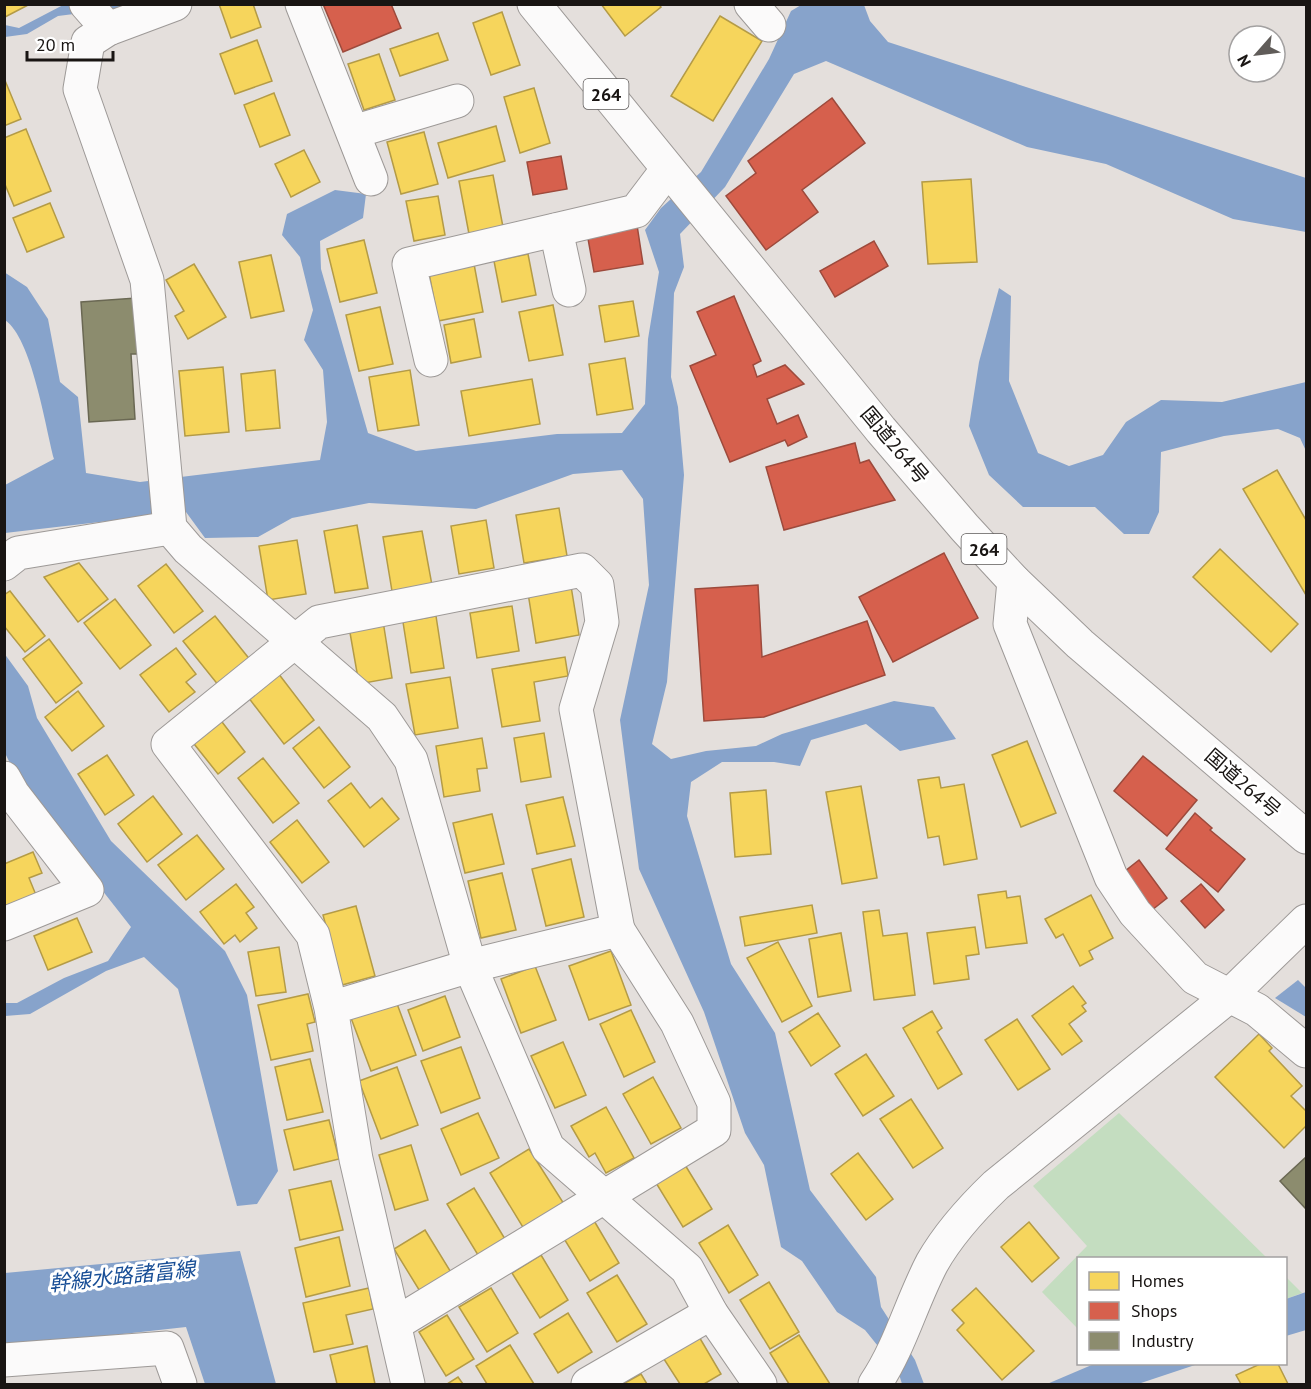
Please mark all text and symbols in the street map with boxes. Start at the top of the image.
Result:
scale bar [27,24,112,62]
north arrow [1227,24,1287,84]
text: 20 m [36,33,75,56]
text: N [1232,52,1255,70]
road number: 264 [584,79,628,109]
street label: 国道264号 [855,401,935,489]
road number: 264 [962,534,1006,564]
street label: 国道264号 [1199,743,1287,823]
water label: 幹線水路諸富線 [47,1255,199,1297]
legend [1077,1257,1287,1365]
text: Homes [1131,1269,1184,1292]
text: Shops [1131,1299,1177,1322]
text: Industry [1131,1329,1194,1352]

